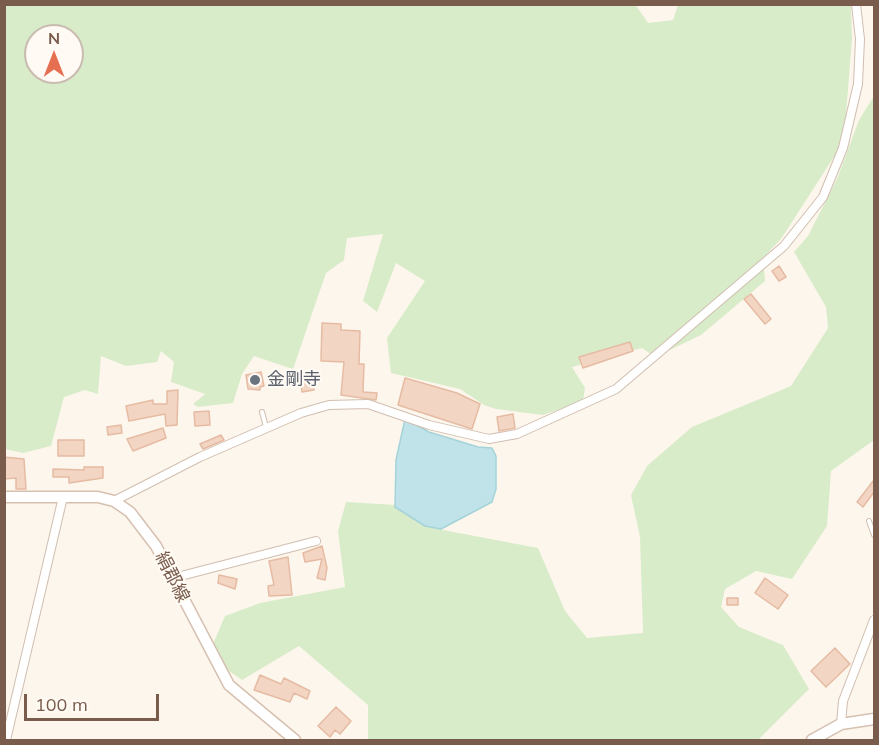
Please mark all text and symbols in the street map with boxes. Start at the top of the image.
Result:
north arrow [24,24,84,84]
text: N [48,28,60,48]
place label: 金剛寺 [267,369,321,391]
marker: 金剛寺 [248,373,262,387]
street label: 絹郡線 [150,548,194,606]
scale bar [27,682,162,720]
text: 100 m [35,693,88,716]

